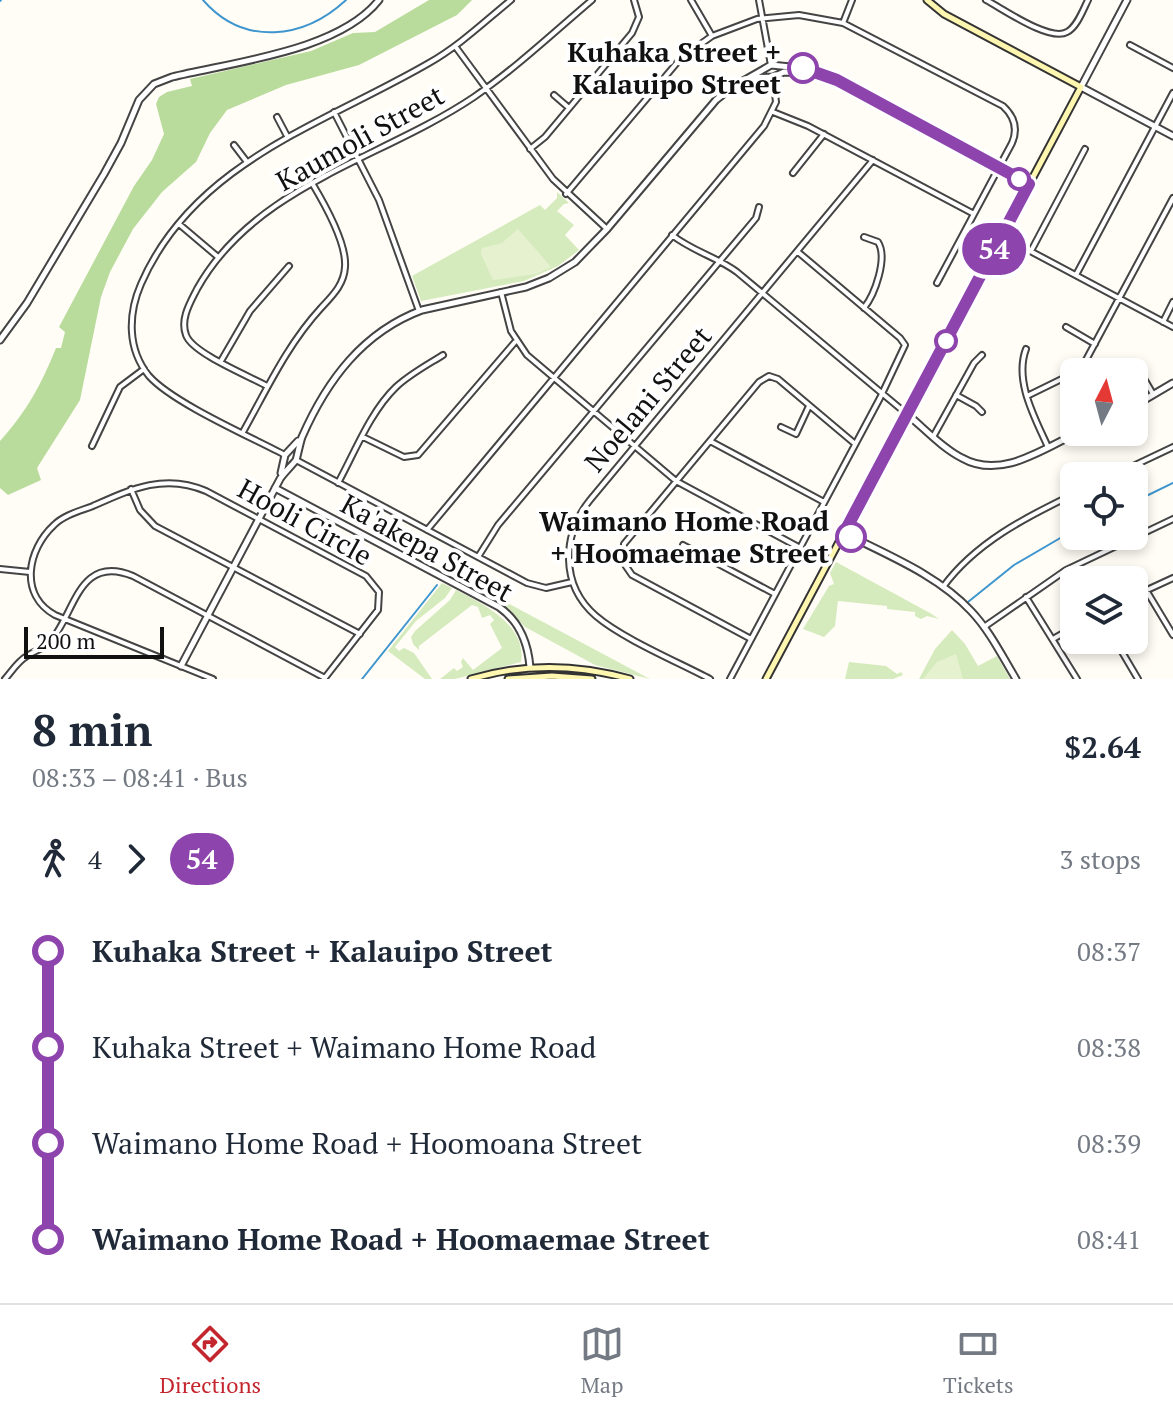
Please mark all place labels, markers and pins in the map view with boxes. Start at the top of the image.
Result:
place label: Kuhaka Street + Kalauipo Street [567,33,781,102]
marker: Kuhaka Street + Kalauipo Street [788,53,818,83]
unlabelled marker [1008,168,1030,190]
unlabelled marker [935,330,957,352]
place label: Waimano Home Road + Hoomaemae Street [539,502,829,571]
marker: Waimano Home Road + Hoomaemae Street [836,522,866,552]

